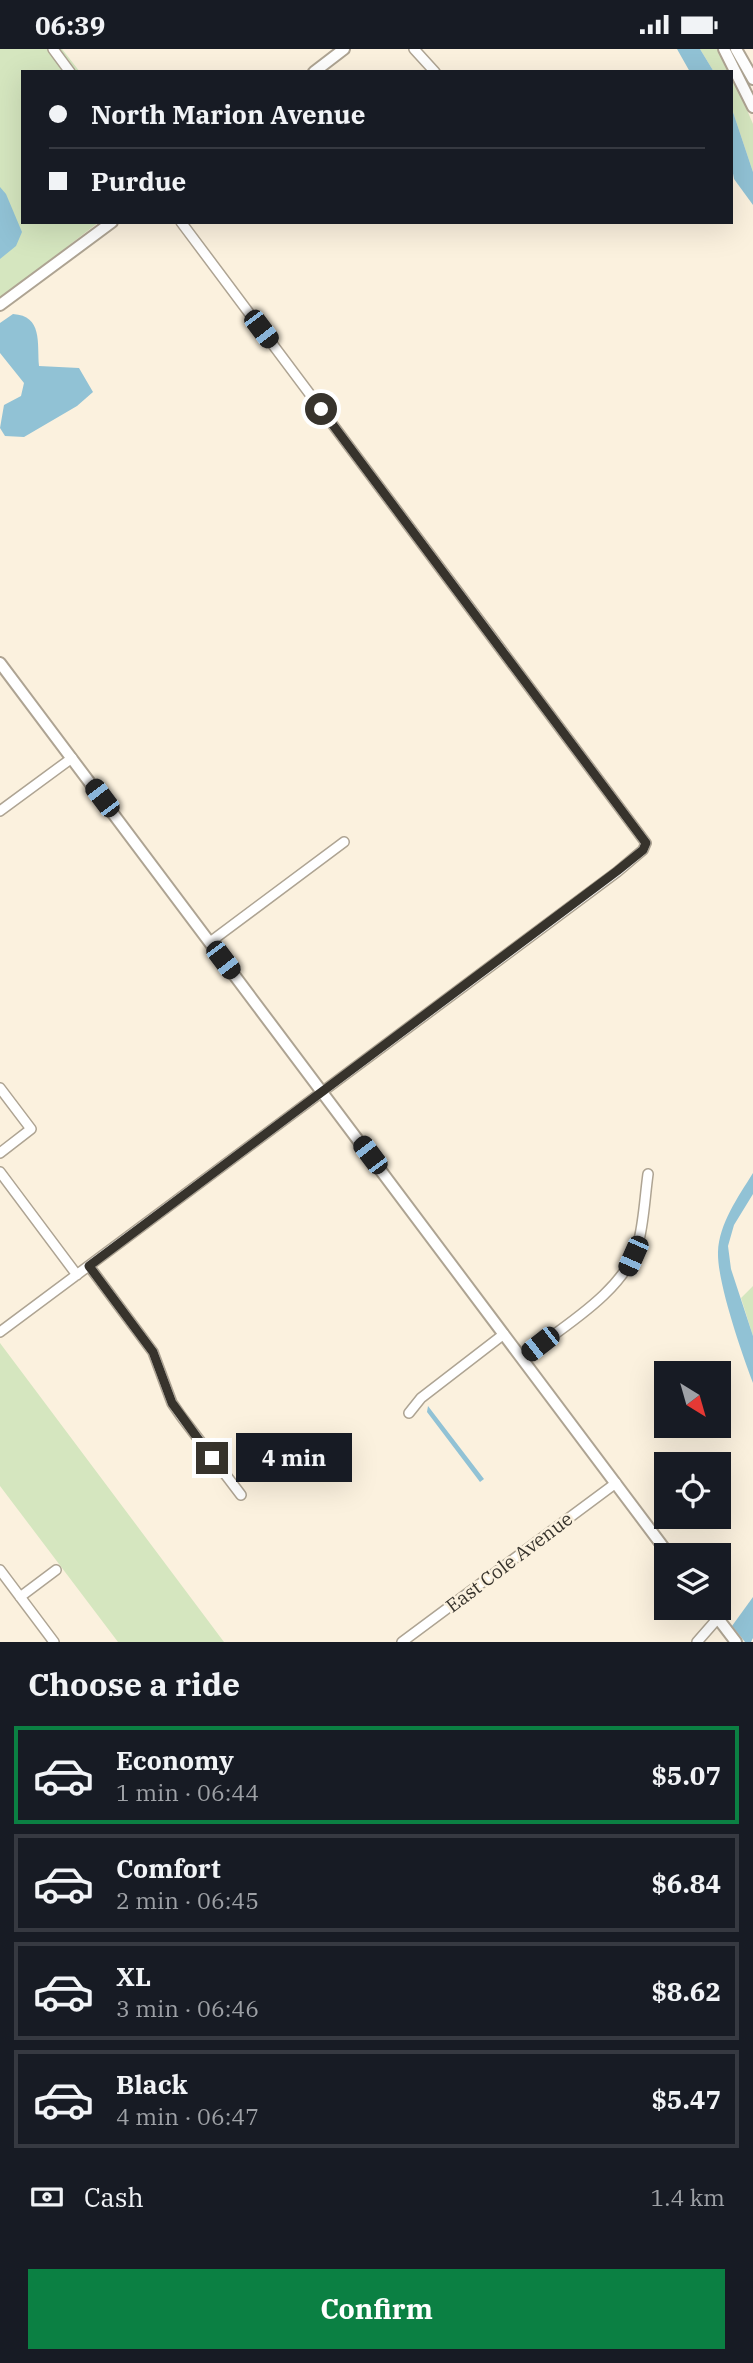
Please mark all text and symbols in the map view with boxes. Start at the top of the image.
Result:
text: 06:39 [35,8,105,42]
text: North Marion Avenue [91,97,365,131]
text: Purdue [91,164,186,198]
car [240,306,283,352]
route start [305,393,337,425]
car [81,775,124,821]
car [202,937,245,983]
car [349,1132,392,1178]
car [615,1233,652,1279]
car [517,1323,564,1365]
north arrow [654,1361,732,1439]
map controls [654,1361,731,1620]
callout: 4 min [236,1433,352,1483]
route end [196,1442,228,1474]
text: 4 min [262,1442,326,1472]
button: locate [654,1452,731,1529]
street label: East Cole Avenue [441,1506,577,1618]
button: layers [654,1543,731,1620]
text: Choose a ride [28,1663,240,1705]
text: Economy [116,1743,234,1777]
icon: car [32,1744,95,1807]
text: $5.07 [651,1758,721,1792]
text: 1 min · 06:44 [116,1777,259,1807]
text: Comfort [116,1851,221,1885]
icon: car [32,1852,95,1915]
text: $6.84 [651,1866,721,1900]
text: 2 min · 06:45 [116,1885,259,1915]
text: XL [116,1959,151,1993]
icon: car [32,1960,95,2023]
text: $8.62 [651,1974,721,2008]
text: 3 min · 06:46 [116,1993,259,2023]
text: Black [116,2067,188,2101]
icon: car [32,2068,95,2131]
text: $5.47 [651,2082,721,2116]
text: 4 min · 06:47 [116,2101,259,2131]
icon: cash [28,2178,66,2216]
text: Cash [84,2180,144,2214]
text: 1.4 km [651,2182,725,2212]
button: Confirm [28,2269,725,2349]

